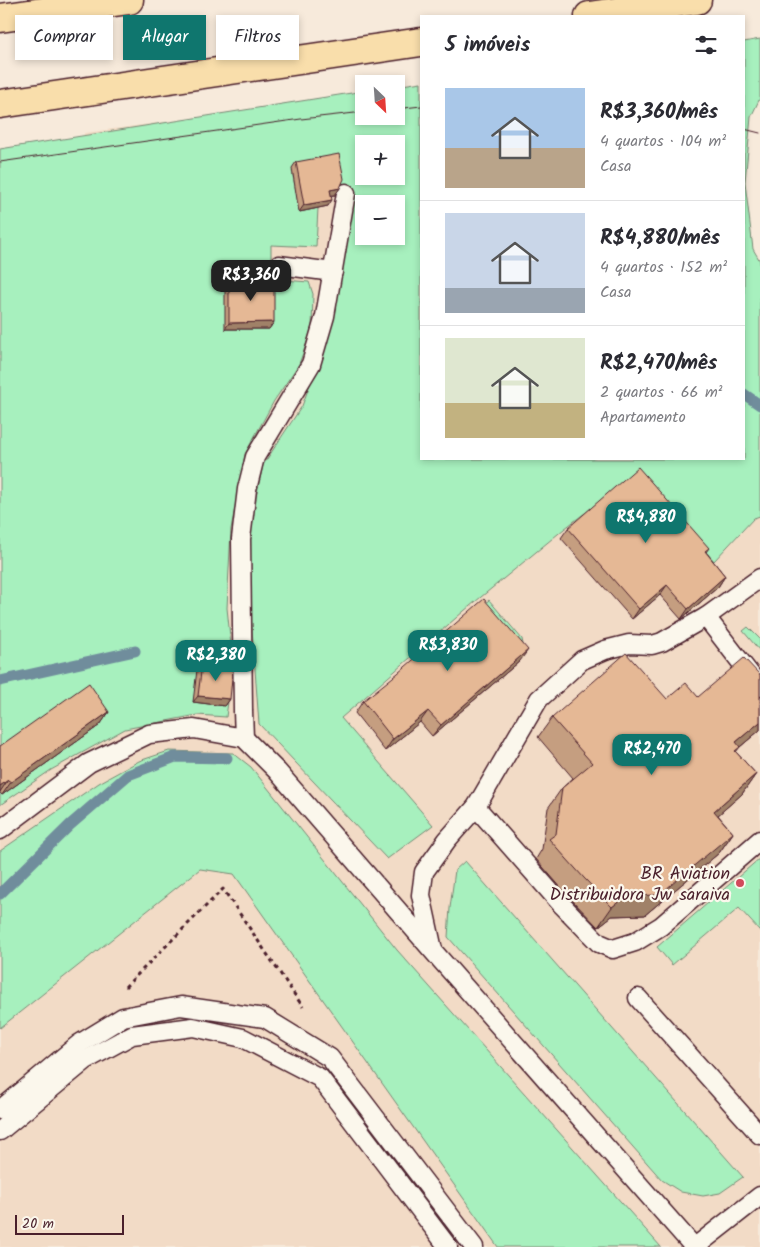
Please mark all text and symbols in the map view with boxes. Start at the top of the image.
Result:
chip: Comprar [15,15,113,60]
chip: Alugar [123,15,206,60]
chip: Filtros [216,15,299,60]
text: 5 imóveis [445,29,530,62]
icon: filters [692,31,720,59]
north arrow [355,75,405,125]
map controls [355,75,405,245]
text: R$3,360/mês [600,96,718,129]
icon: home [485,108,545,168]
text: 4 quartos · 104 m² [600,129,726,154]
button: + [355,135,405,185]
text: Casa [600,154,631,179]
button: − [355,195,405,245]
text: R$4,880/mês [600,222,720,255]
icon: home [485,233,545,293]
text: 4 quartos · 152 m² [600,255,727,280]
pin: R$3,360 [205,260,297,302]
text: R$3,360 [222,263,280,288]
text: Casa [600,280,631,305]
text: R$2,470/mês [600,347,717,380]
icon: home [485,358,545,418]
text: 2 quartos · 66 m² [600,380,723,405]
text: Apartamento [600,405,686,430]
pin: R$4,880 [600,502,692,544]
text: R$4,880 [616,505,676,530]
pin: R$3,830 [402,630,494,672]
text: R$3,830 [419,633,477,658]
pin: R$2,380 [170,640,262,682]
text: R$2,380 [186,643,246,668]
pin: R$2,470 [606,734,698,776]
text: R$2,470 [623,737,681,762]
place label: BR Aviation Distribuidora Jw saraiva [549,860,730,910]
marker: BR Aviation Distribuidora Jw saraiva [734,877,746,889]
scale bar [15,1212,124,1235]
text: 20 m [22,1213,54,1235]

